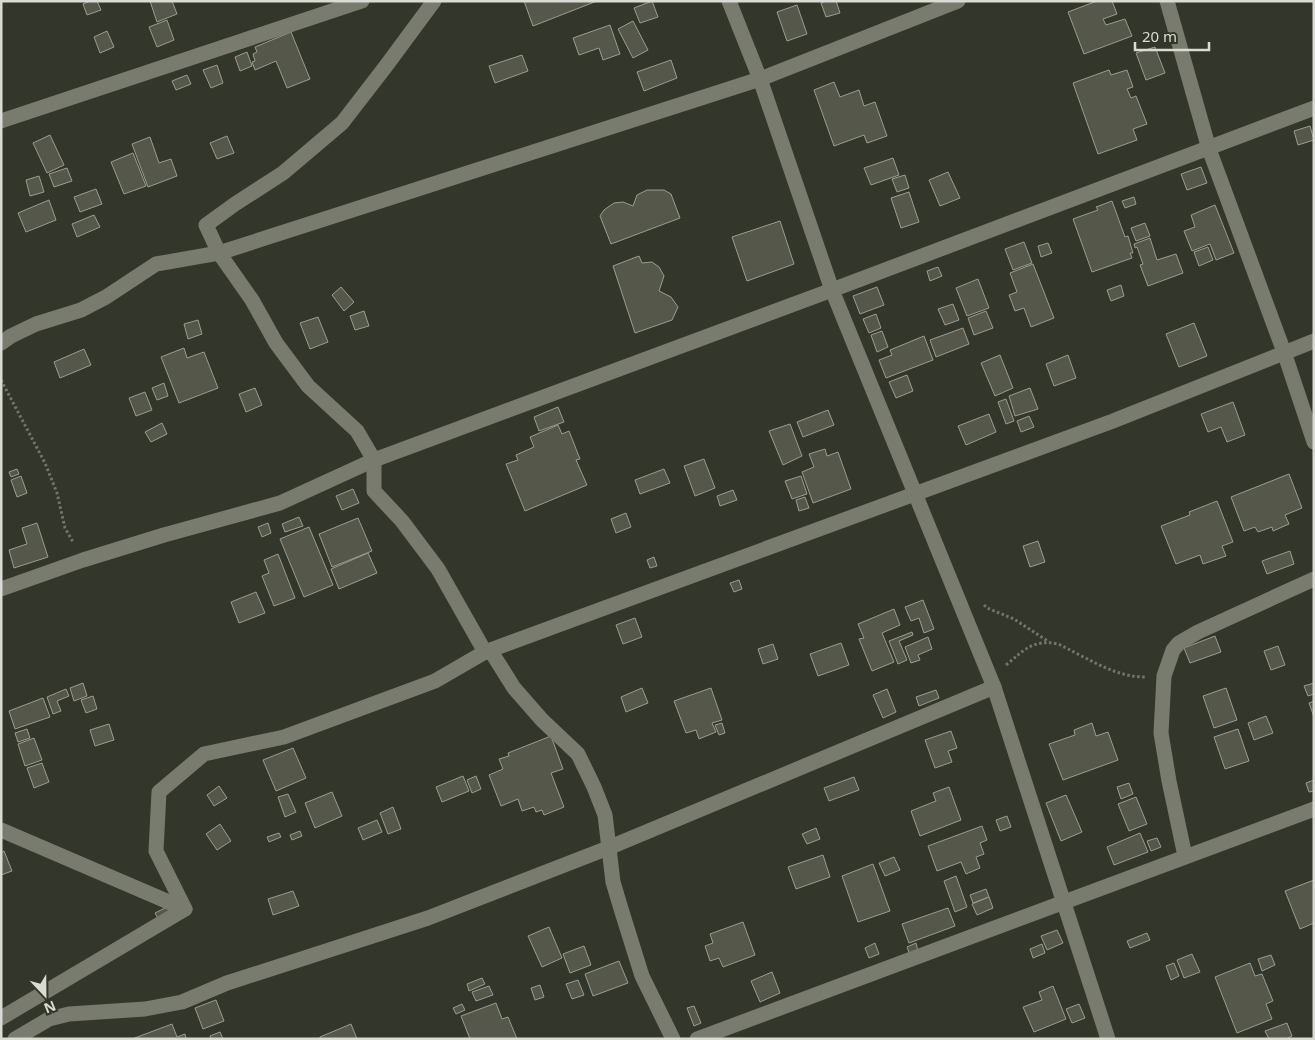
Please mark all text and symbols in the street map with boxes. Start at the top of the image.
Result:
scale bar [1135,20,1209,52]
text: 20 m [1142,26,1177,46]
north arrow [20,970,70,1020]
text: N [41,997,59,1018]

